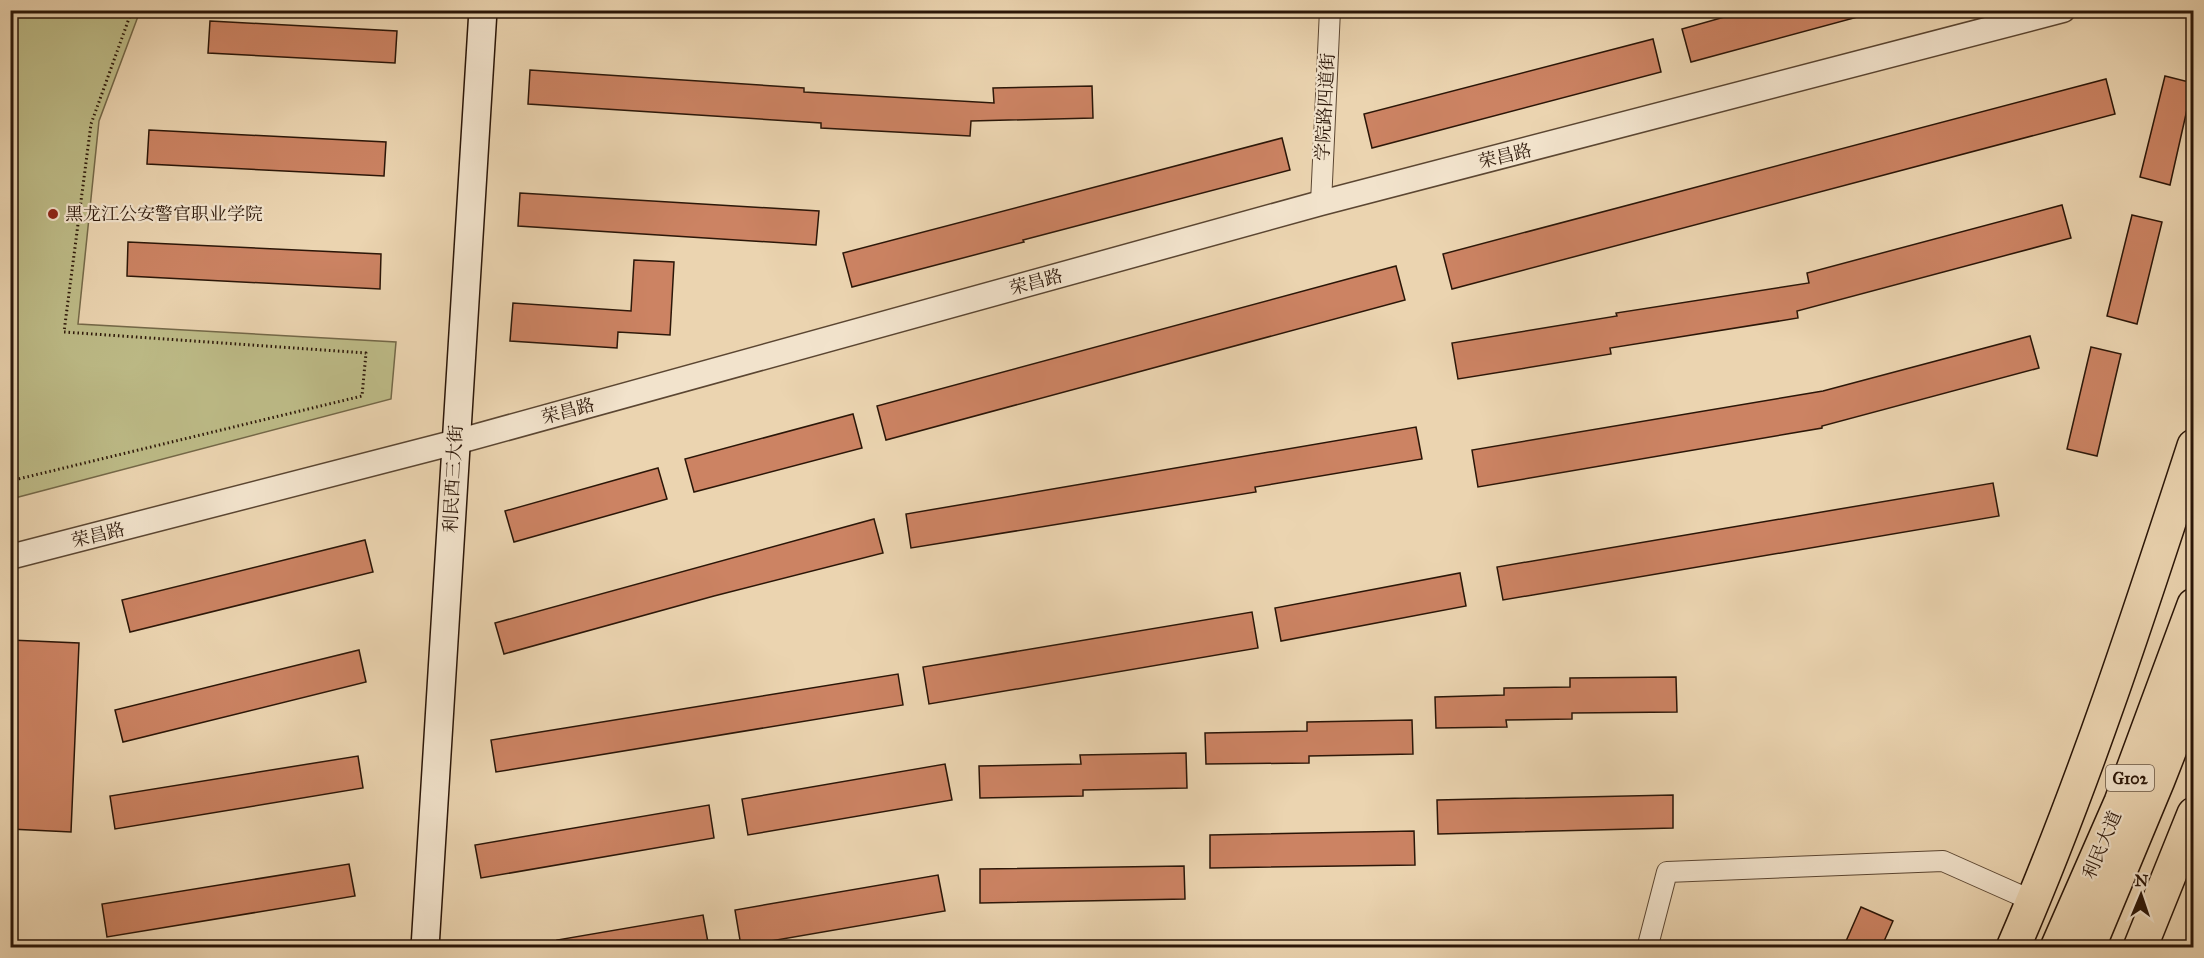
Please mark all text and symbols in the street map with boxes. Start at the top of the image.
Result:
street label: 学院路四道街 [1311,52,1339,162]
street label: 荣昌路 [1476,139,1534,173]
place label: 黑龙江公安警官职业学院 [65,203,263,225]
marker: 黑龙江公安警官职业学院 [46,207,60,221]
street label: 荣昌路 [1007,264,1065,300]
street label: 荣昌路 [539,393,597,429]
street label: 利民西三大街 [439,424,467,534]
street label: 荣昌路 [69,518,127,552]
road number: G102 [2106,765,2154,791]
street label: 利民大道 [2078,808,2126,882]
north arrow [2111,865,2171,925]
text: N [2134,871,2149,890]

